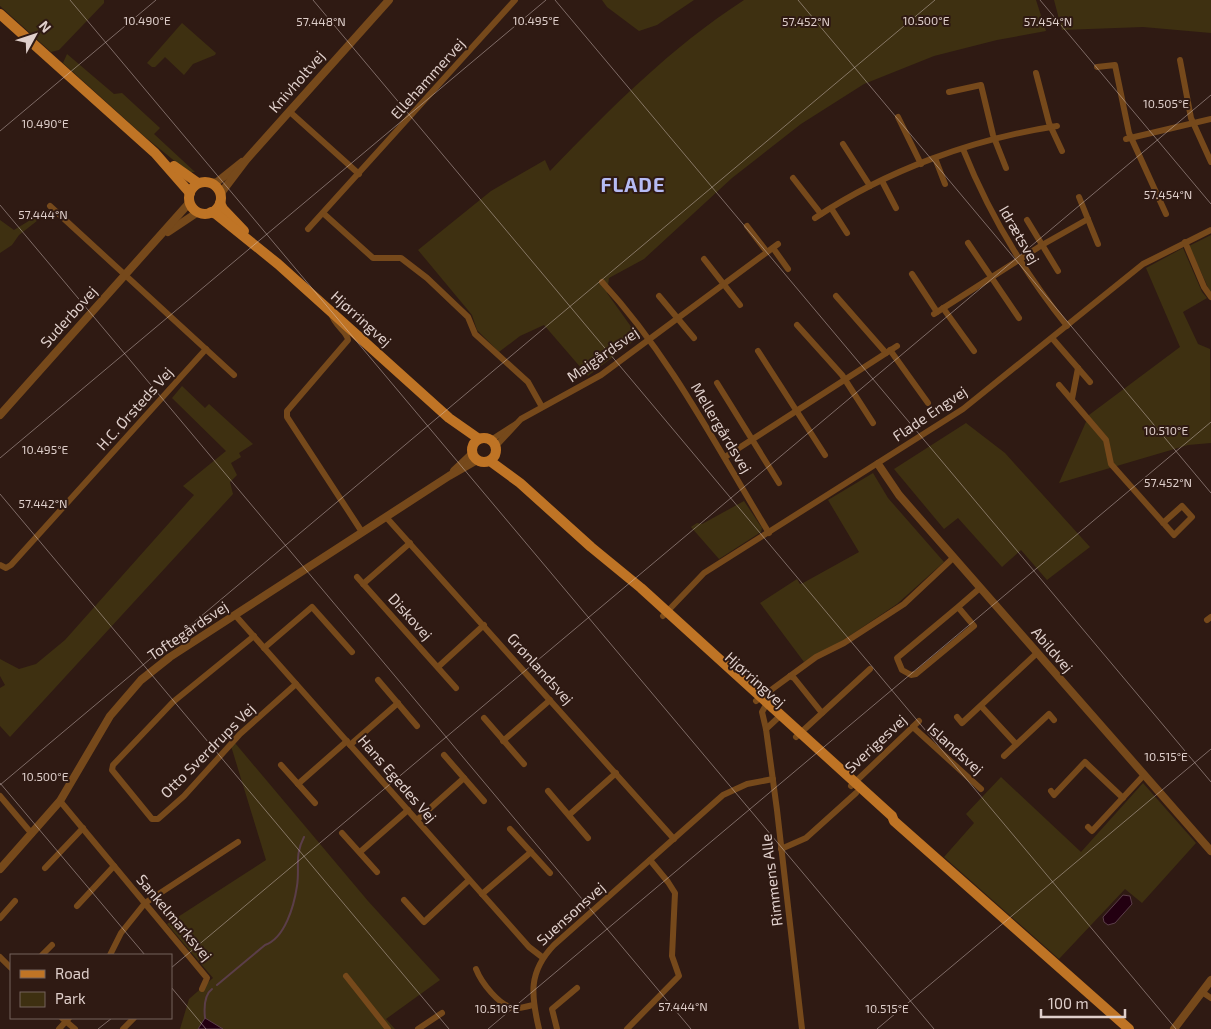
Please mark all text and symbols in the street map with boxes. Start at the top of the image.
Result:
north arrow [10,10,60,60]
text: 10.490°E [123,13,171,27]
text: 10.495°E [513,13,559,27]
text: 10.500°E [903,13,950,27]
text: 57.448°N [296,14,346,28]
text: 57.452°N [782,14,830,28]
text: 57.454°N [1024,14,1072,28]
text: N [36,17,55,36]
street label: Ellehammervej [386,34,469,123]
street label: Knivholtvej [264,47,329,117]
text: 10.505°E [1143,96,1189,110]
text: 10.490°E [21,116,69,130]
district label: FLADE [600,172,666,196]
text: 57.454°N [1144,187,1192,201]
street label: Idrætsvej [995,202,1044,267]
text: 57.444°N [18,207,68,221]
street label: Suderbovej [36,282,101,351]
street label: Hjørringvej [327,287,395,351]
street label: Maigårdsvej [563,323,642,386]
street label: H.C. Ørsteds Vej [92,363,177,454]
street label: Mellergårdsvej [687,379,756,477]
street label: Flade Engvej [889,382,971,445]
text: 10.510°E [1144,423,1188,437]
text: 10.495°E [22,442,68,456]
text: 57.452°N [1144,475,1192,489]
text: 57.442°N [19,496,67,510]
street label: Diskovej [384,589,436,644]
street label: Toftegårdsvej [144,597,232,665]
street label: Abildvej [1027,623,1077,676]
street label: Grønlandsvej [503,629,578,708]
street label: Hjørringvej [721,648,789,712]
street label: Otto Sverdrups Vej [156,699,259,802]
street label: Sverigesvej [841,710,911,777]
street label: Islandsvej [923,719,987,779]
street label: Hans Egedes Vej [354,731,441,827]
text: 10.515°E [1144,749,1188,763]
text: 10.500°E [22,769,69,783]
street label: Rimmens Alle [756,833,786,927]
street label: Sankelmarksvej [133,870,216,965]
street label: Suensonsvej [532,878,609,949]
legend [10,954,172,1019]
text: Road [55,964,90,982]
scale bar [1041,986,1125,1018]
text: Park [55,989,86,1007]
text: 100 m [1048,994,1089,1012]
text: 57.444°N [658,999,708,1013]
text: 10.510°E [475,1001,519,1015]
text: 10.515°E [865,1001,909,1015]

